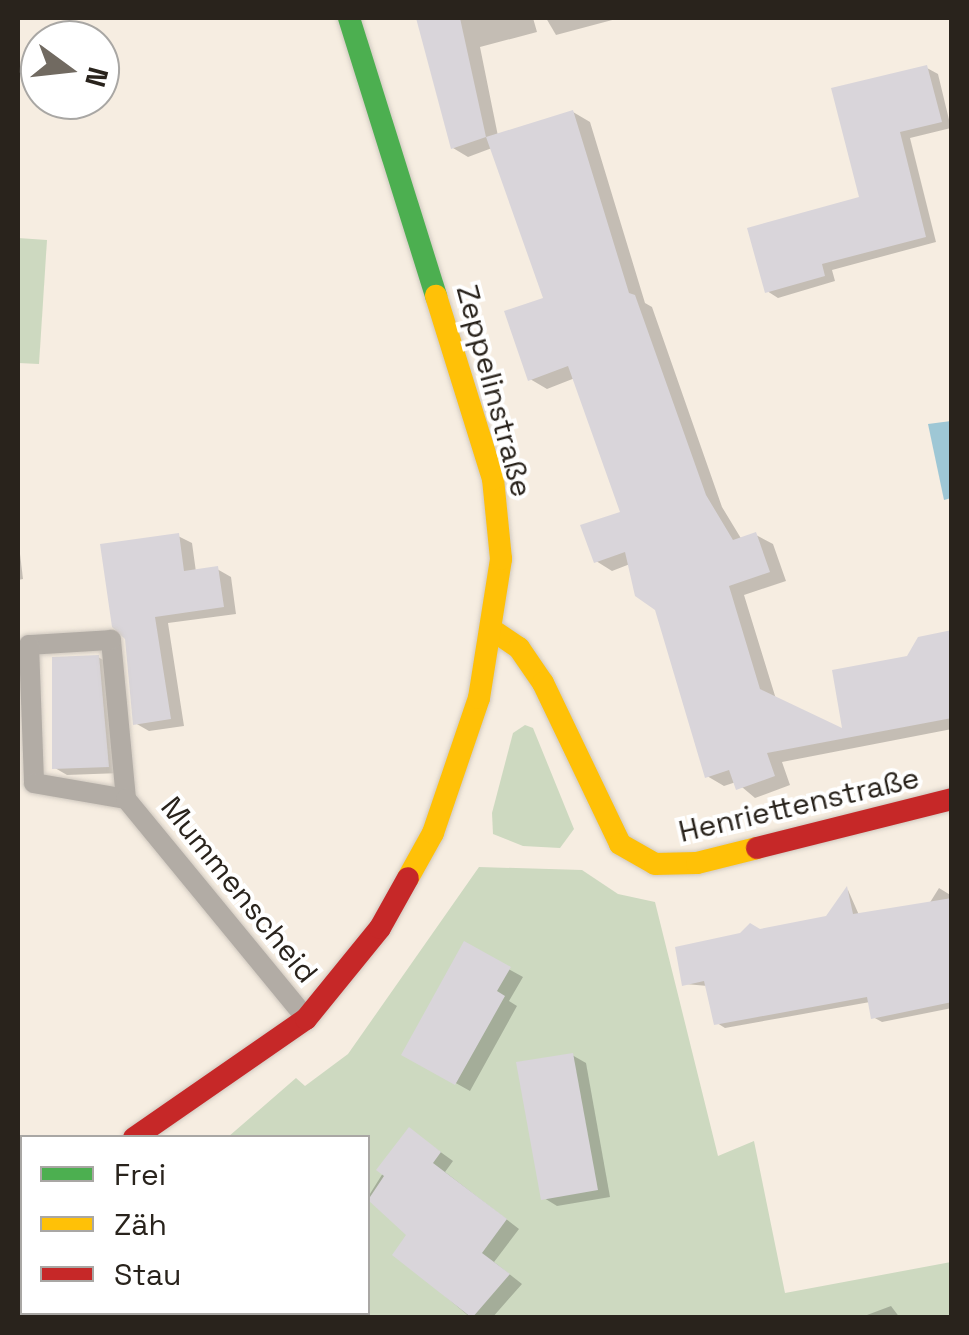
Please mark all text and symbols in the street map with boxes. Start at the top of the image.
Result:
north arrow [20,20,120,120]
text: N [77,64,117,91]
street label: Zeppelinstraße [448,281,540,501]
street label: Henriettenstraße [675,760,923,850]
street label: Mummenscheid [153,790,325,990]
legend [20,1135,370,1315]
text: Frei [114,1155,166,1194]
text: Zäh [114,1205,167,1244]
text: Stau [114,1255,181,1294]

